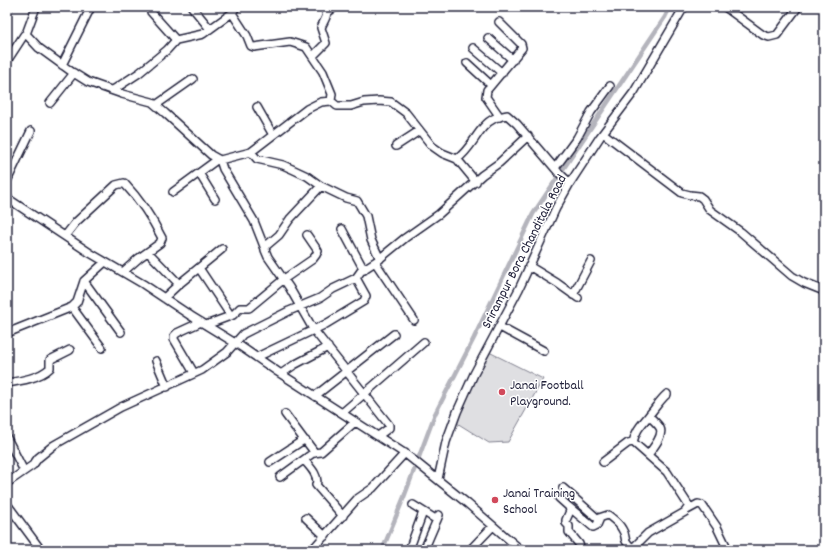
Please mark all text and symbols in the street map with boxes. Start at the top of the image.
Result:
street label: Srirampur Bora Chanditala Road [477,171,572,332]
place label: Janai Football Playground. [510,376,584,412]
marker: Janai Football Playground. [497,387,507,397]
place label: Janai Training School [503,484,575,520]
marker: Janai Training School [490,495,500,505]

